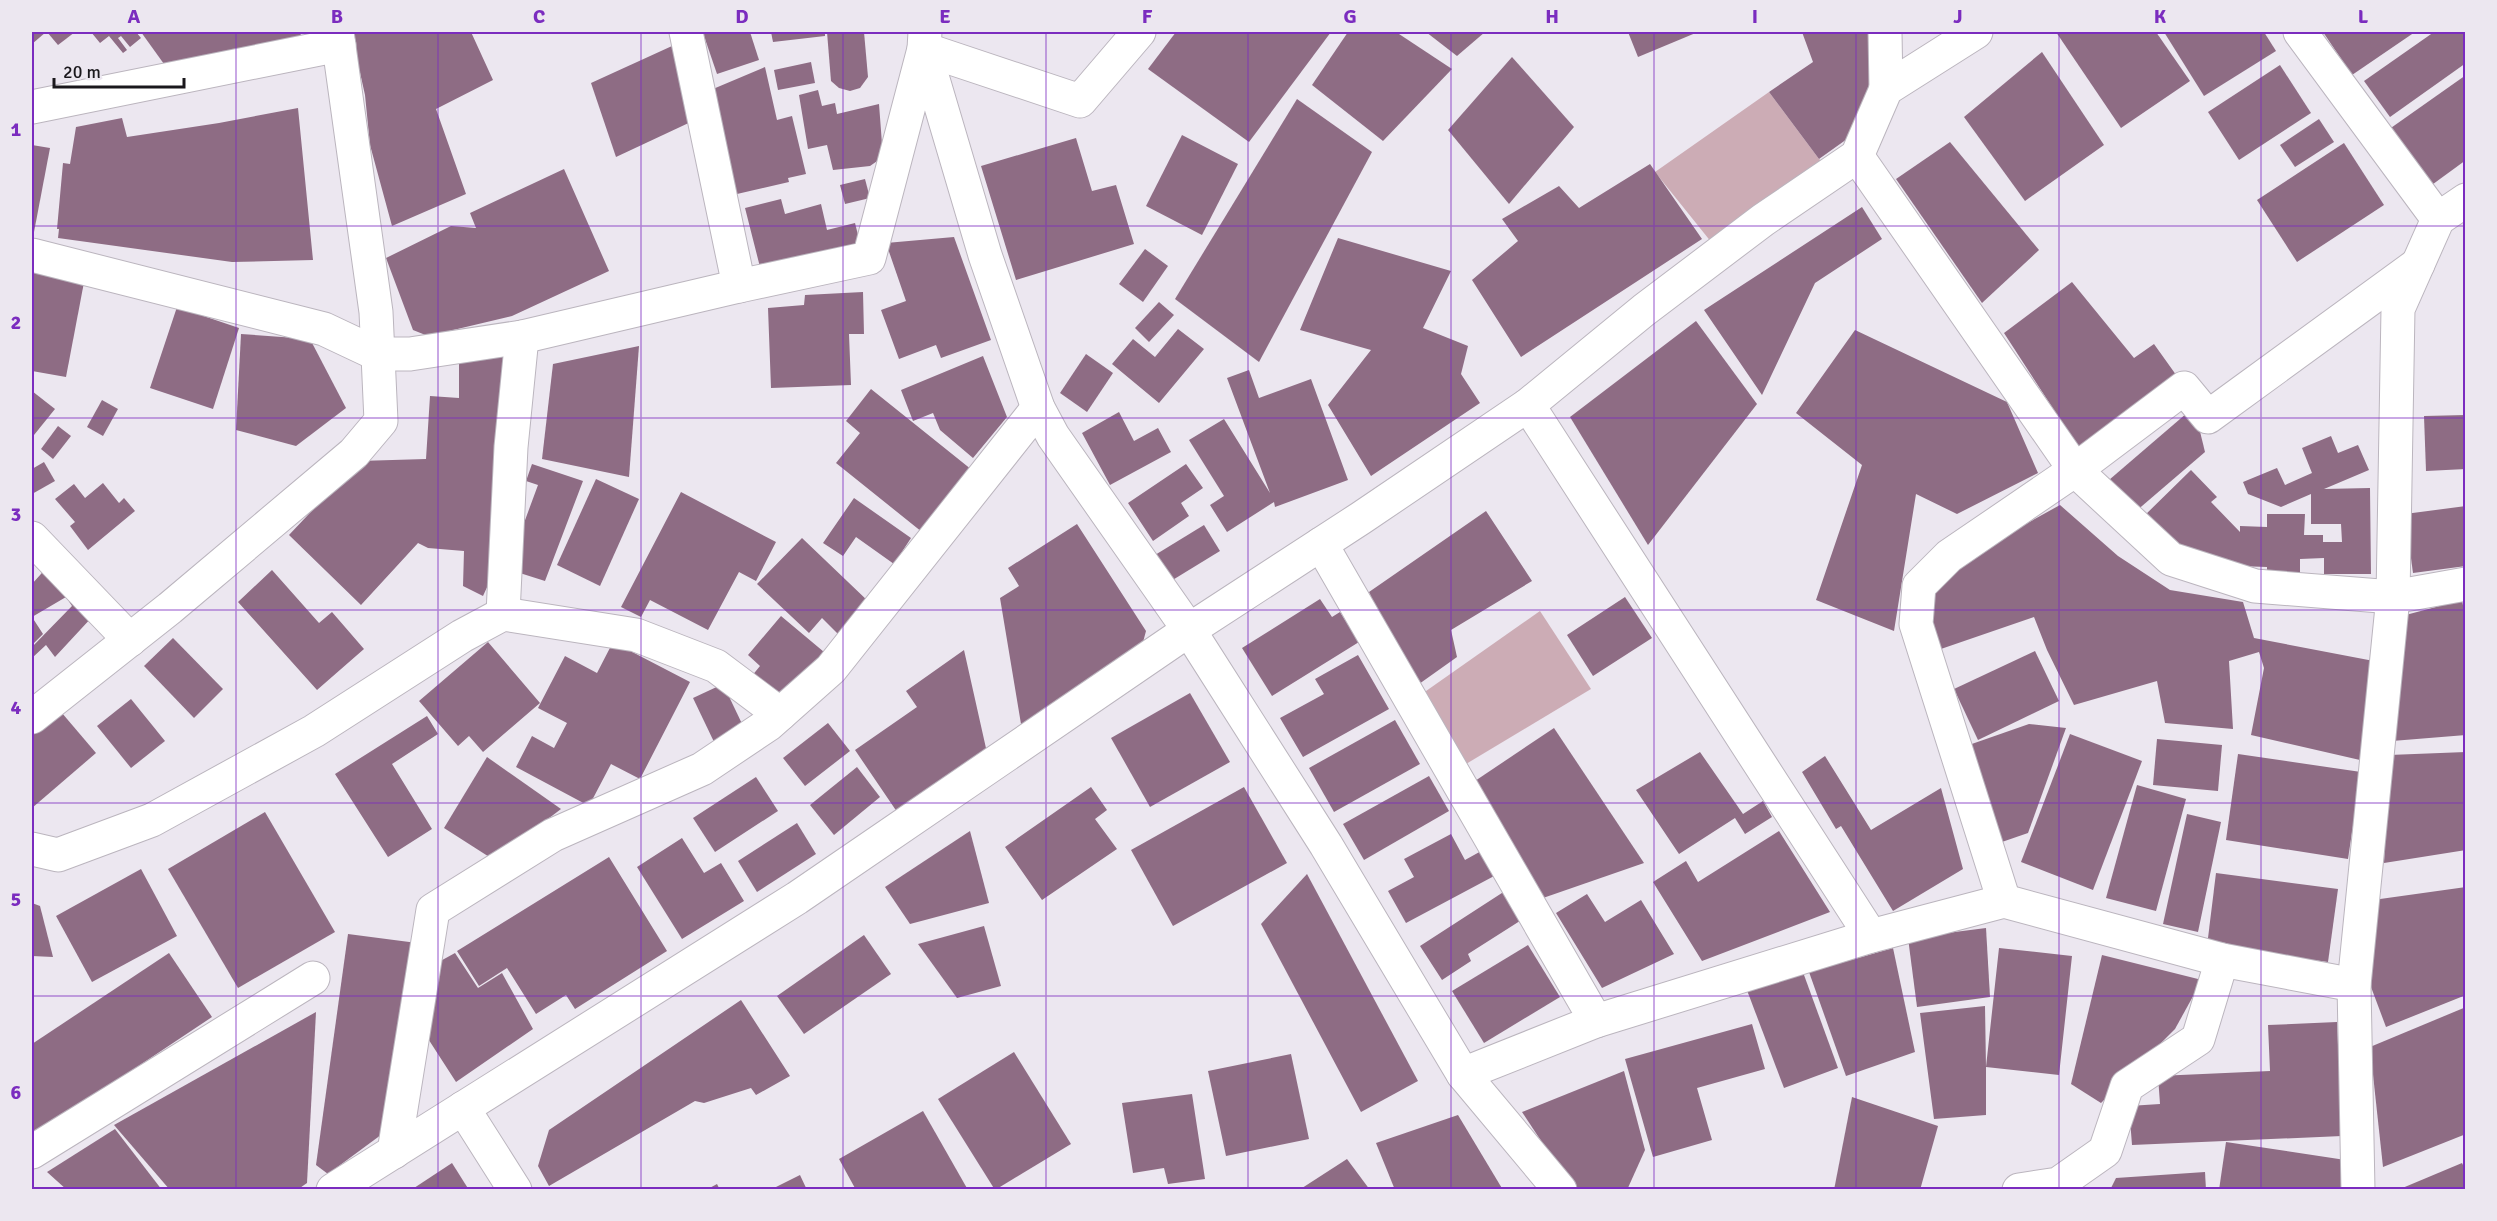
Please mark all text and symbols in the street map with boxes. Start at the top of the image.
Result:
text: A [128,4,141,29]
text: B [331,4,343,29]
text: C [533,4,545,29]
text: D [735,4,749,29]
text: E [939,4,951,29]
text: F [1142,4,1153,29]
text: G [1343,4,1357,29]
text: H [1545,4,1559,29]
text: I [1752,4,1758,29]
text: J [1953,4,1963,29]
text: K [2154,4,2167,29]
text: L [2358,4,2369,29]
scale bar [54,51,184,89]
text: 20 m [63,61,101,83]
text: 1 [11,117,22,142]
text: 2 [11,310,21,335]
text: 3 [11,502,21,527]
text: 4 [11,695,22,720]
text: 5 [11,887,21,912]
text: 6 [11,1080,22,1105]

